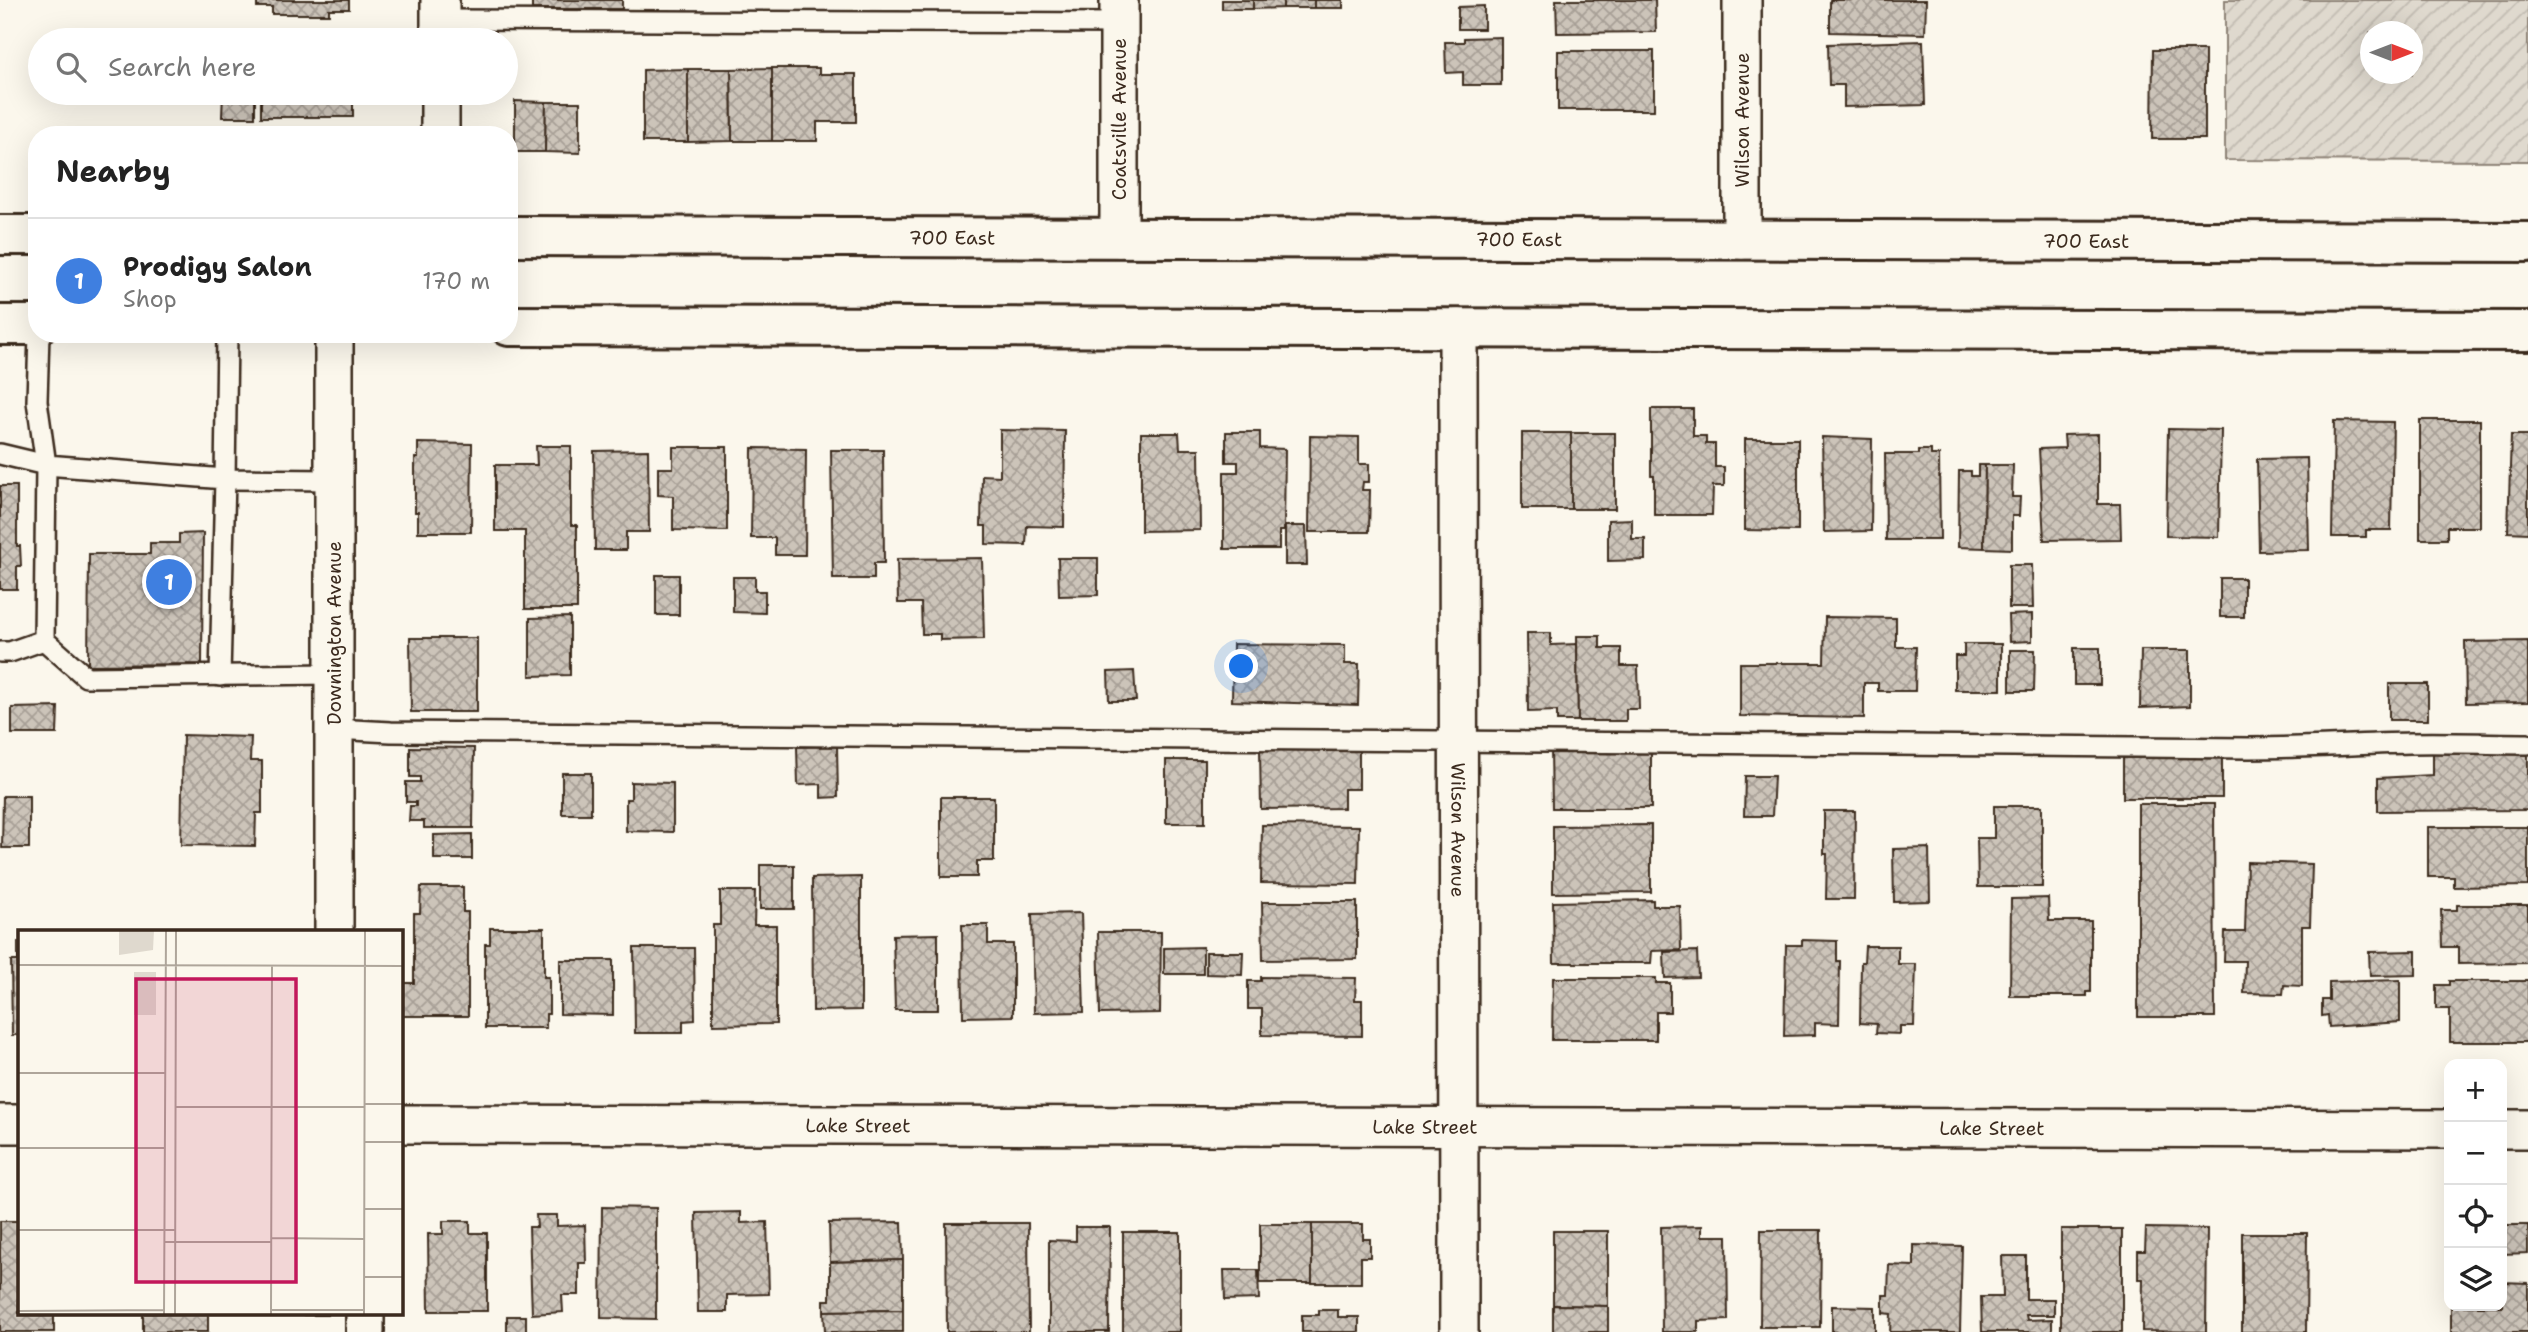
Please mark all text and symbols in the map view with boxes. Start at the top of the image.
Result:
north arrow [2360,21,2423,84]
search box [28,28,518,105]
street label: Coatsville Avenue [1107,38,1132,200]
icon: search [52,48,90,86]
text: Search here [108,49,257,84]
street label: Wilson Avenue [1730,53,1755,187]
text: Nearby [56,151,171,192]
street label: 700 East [909,225,995,250]
street label: 700 East [1476,227,1562,252]
street label: 700 East [2043,229,2129,254]
text: Prodigy Salon [123,249,312,284]
text: 1 [74,266,84,296]
text: 170 m [422,266,490,296]
text: Shop [123,284,177,314]
street label: Downington Avenue [322,541,347,725]
pin: 1 [146,556,192,608]
your location [1224,649,1258,683]
street label: Wilson Avenue [1445,763,1471,897]
inset map [18,930,402,1314]
map controls [2444,1059,2507,1311]
button: + [2444,1059,2507,1122]
street label: Lake Street [805,1113,911,1138]
street label: Lake Street [1372,1114,1478,1140]
street label: Lake Street [1939,1116,2045,1141]
button: − [2444,1122,2507,1185]
button: locate [2444,1185,2507,1248]
button: layers [2444,1248,2507,1311]

